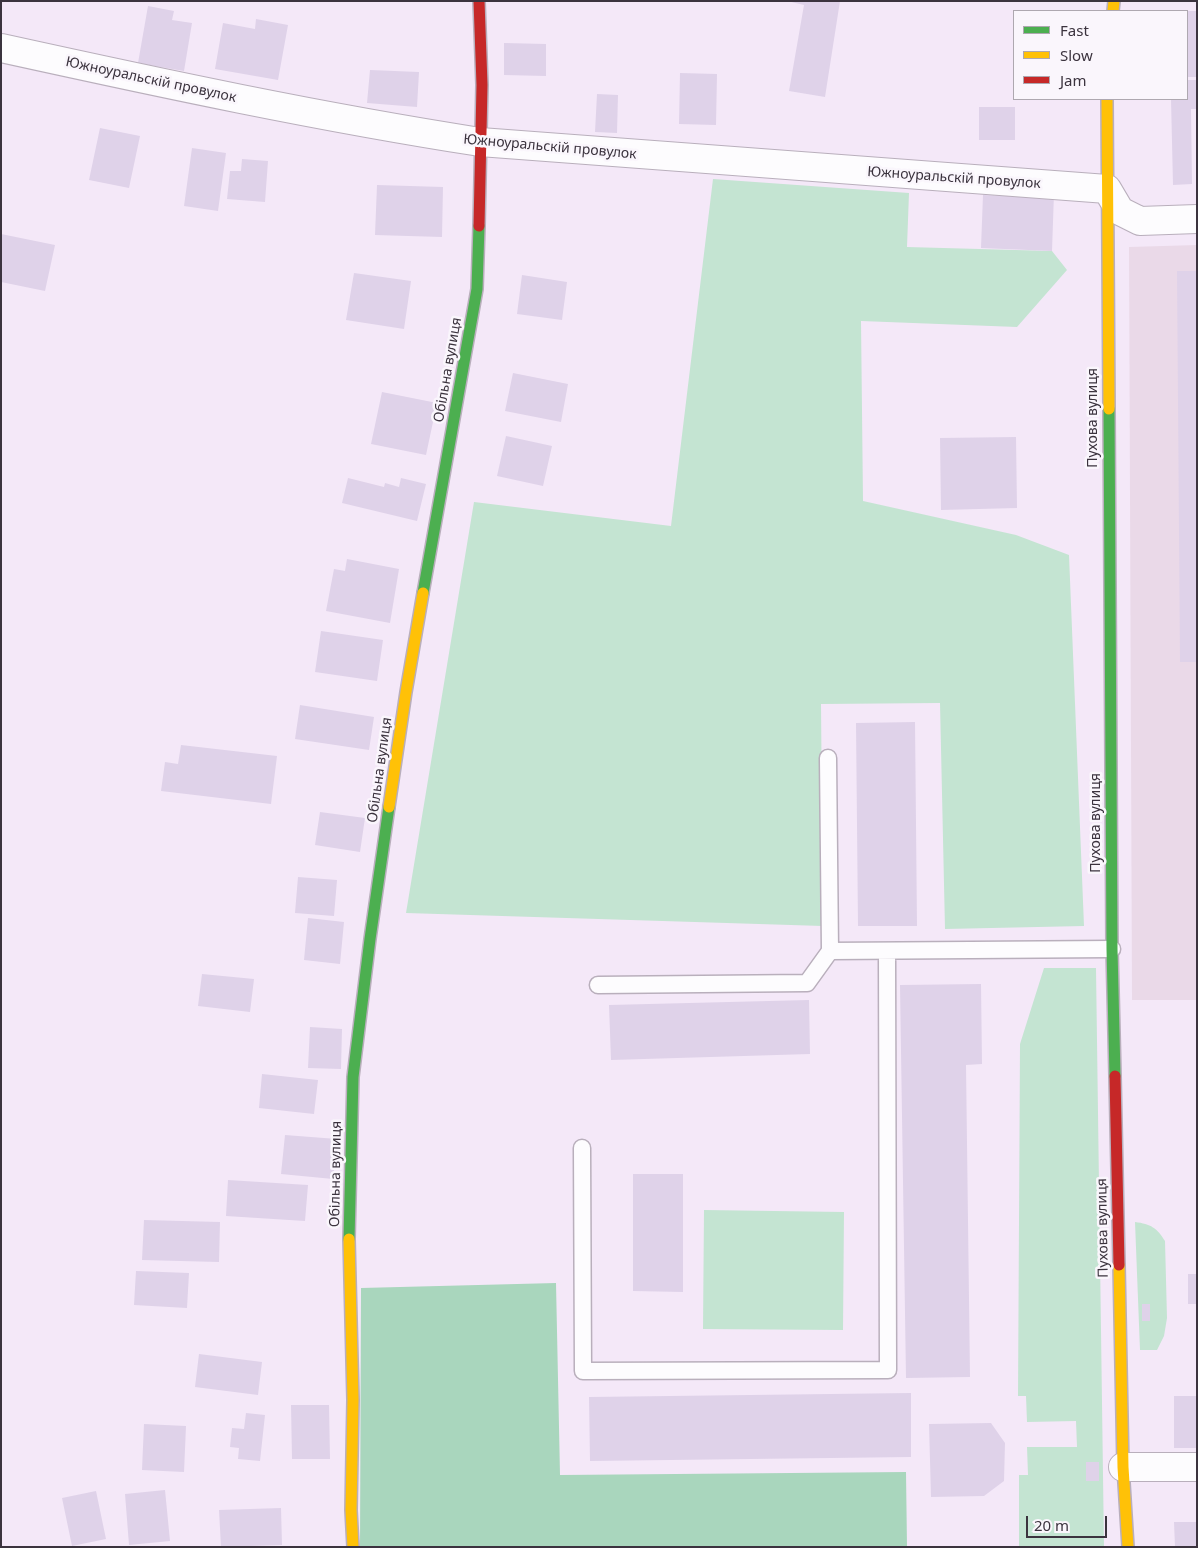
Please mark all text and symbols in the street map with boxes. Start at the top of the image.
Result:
legend [1013,10,1188,100]
text: Fast [1060,20,1089,40]
text: Slow [1060,45,1093,65]
street label: Южноуральскій провулок [64,54,238,106]
text: Jam [1060,70,1087,90]
street label: Южноуральскій провулок [463,131,637,163]
street label: Южноуральскій провулок [867,164,1041,192]
street label: Обільна вулиця [431,316,465,424]
street label: Пухова вулиця [1085,368,1101,468]
street label: Обільна вулиця [364,716,396,824]
street label: Пухова вулиця [1088,773,1104,873]
street label: Обільна вулиця [327,1121,345,1227]
street label: Пухова вулиця [1094,1178,1112,1278]
scale bar [1028,1506,1109,1538]
text: 20 m [1034,1515,1069,1535]

